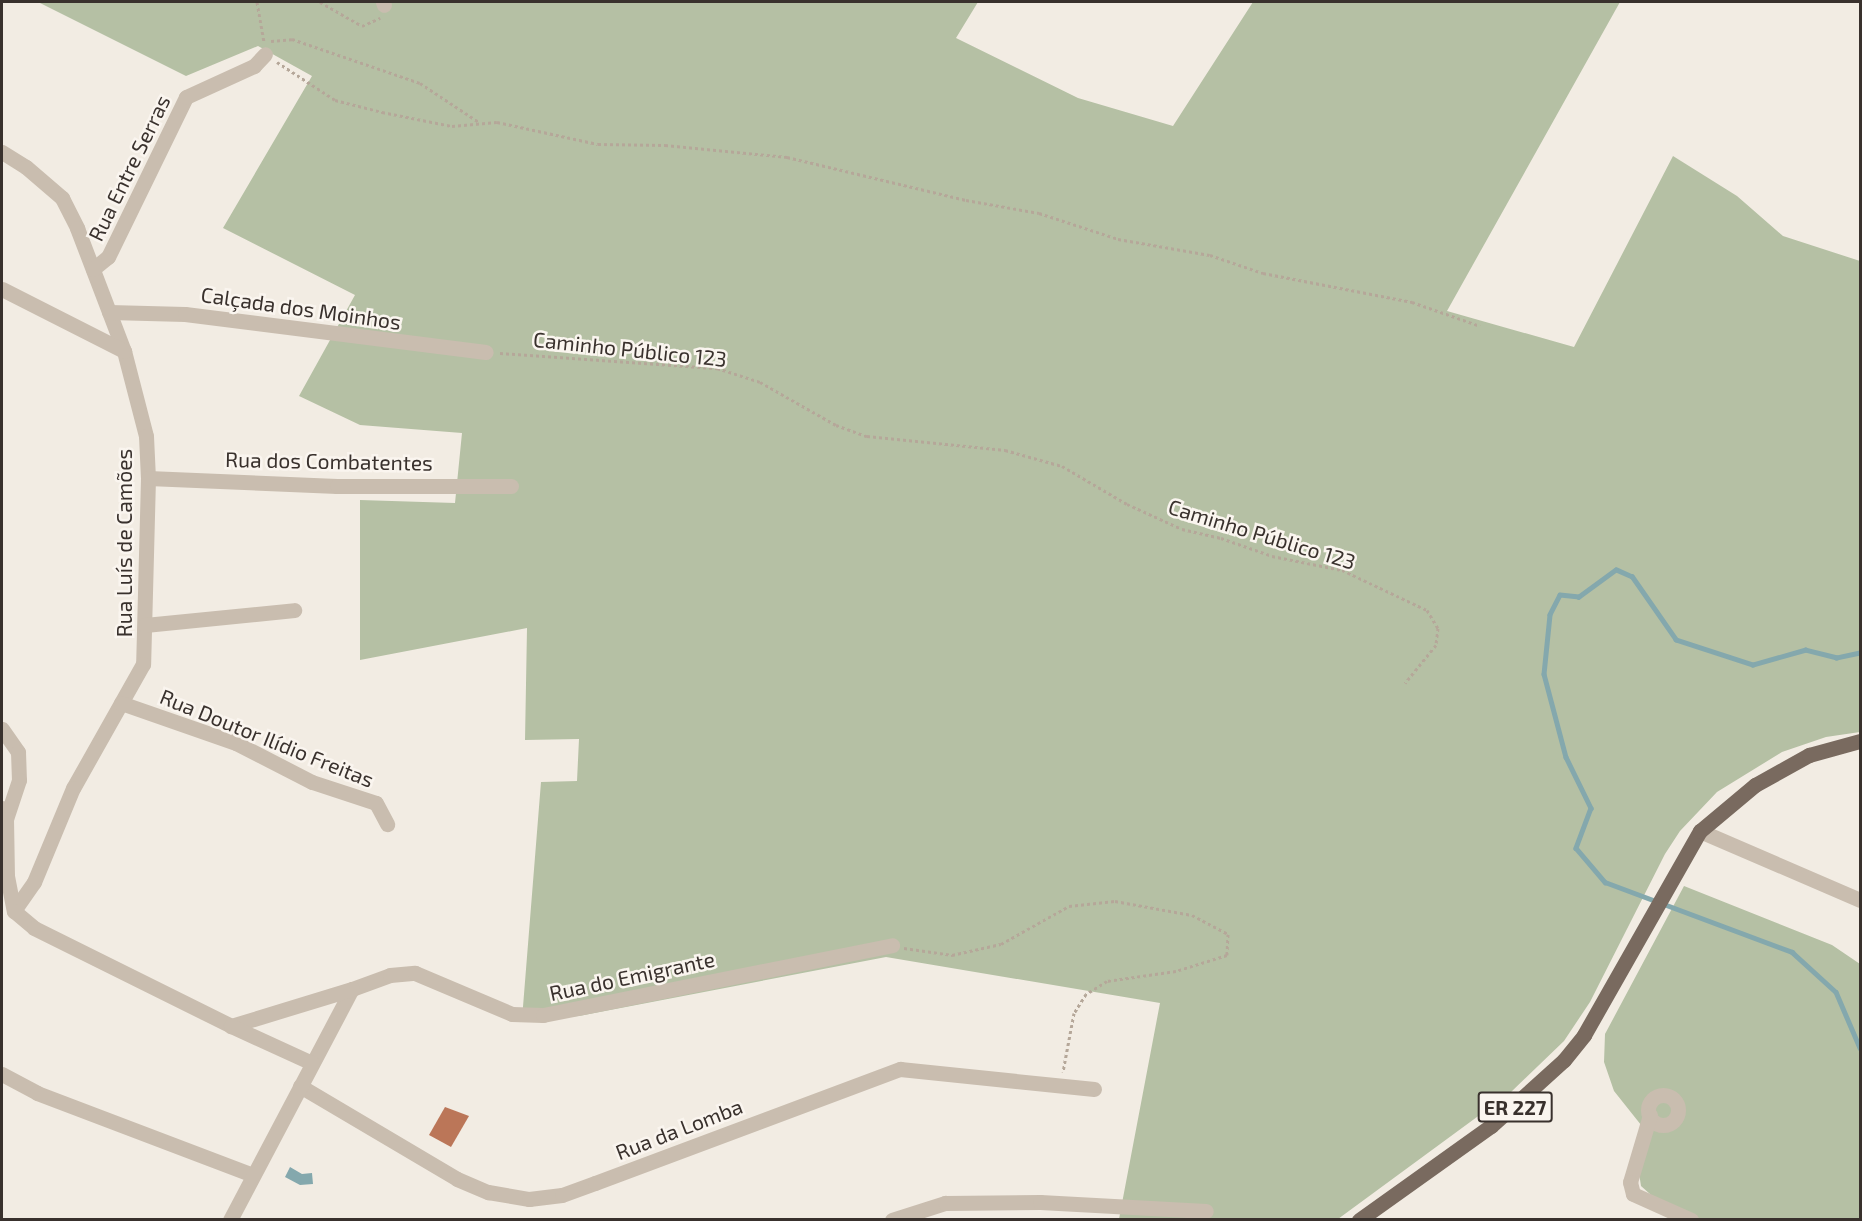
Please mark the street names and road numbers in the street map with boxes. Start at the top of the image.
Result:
street label: Rua Entre Serras [83,91,175,245]
street label: Calçada dos Moinhos [199,281,403,335]
street label: Caminho Público 123 [532,326,728,372]
street label: Rua dos Combatentes [225,447,433,475]
street label: Rua Luís de Camões [111,449,137,637]
street label: Caminho Público 123 [1165,494,1359,574]
street label: Rua Doutor Ilídio Freitas [156,683,378,793]
street label: Rua do Emigrante [547,946,717,1006]
road number: ER 227 [1478,1090,1552,1124]
street label: Rua da Lomba [612,1093,746,1165]

